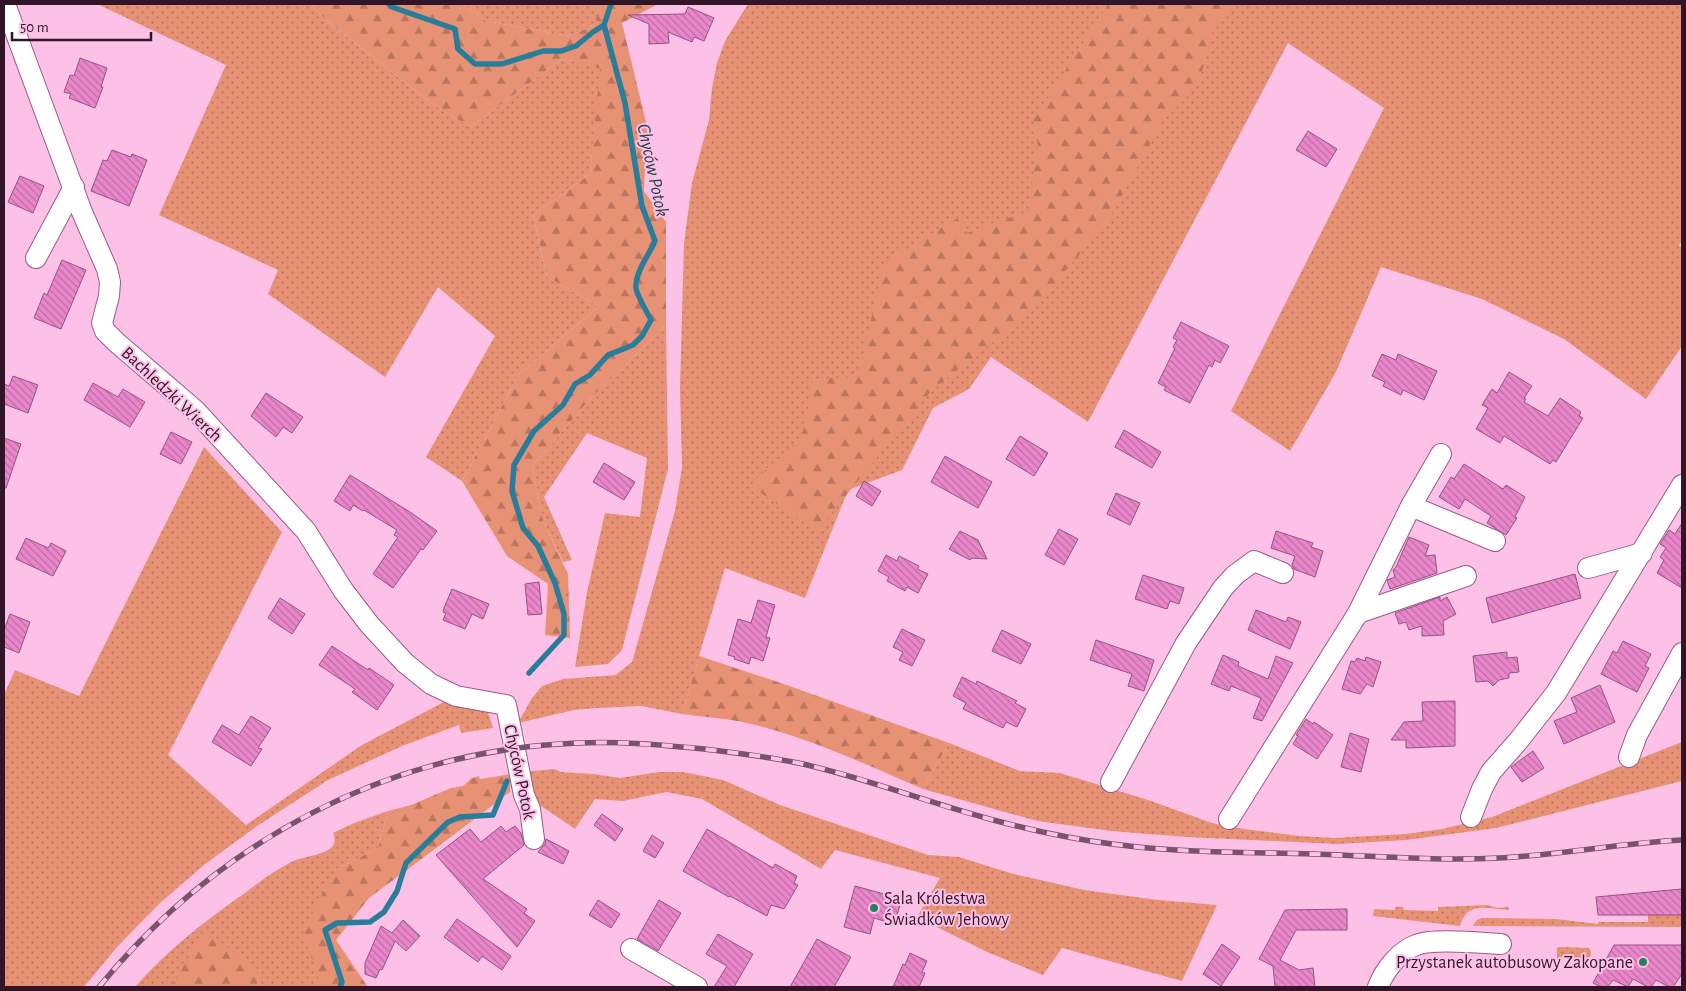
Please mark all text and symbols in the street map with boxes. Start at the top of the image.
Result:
scale bar [12,10,151,42]
text: 50 m [20,20,49,35]
water label: Chyców Potok [633,122,672,219]
street label: Bachledzki Wierch [118,344,225,446]
street label: Chyców Potok [500,723,538,822]
place label: Sala Królestwa Świadków Jehowy [884,890,1009,929]
marker: Sala Królestwa Świadków Jehowy [868,902,880,914]
place label: Przystanek autobusowy Zakopane [1396,954,1633,972]
marker: Przystanek autobusowy Zakopane [1637,956,1649,968]

